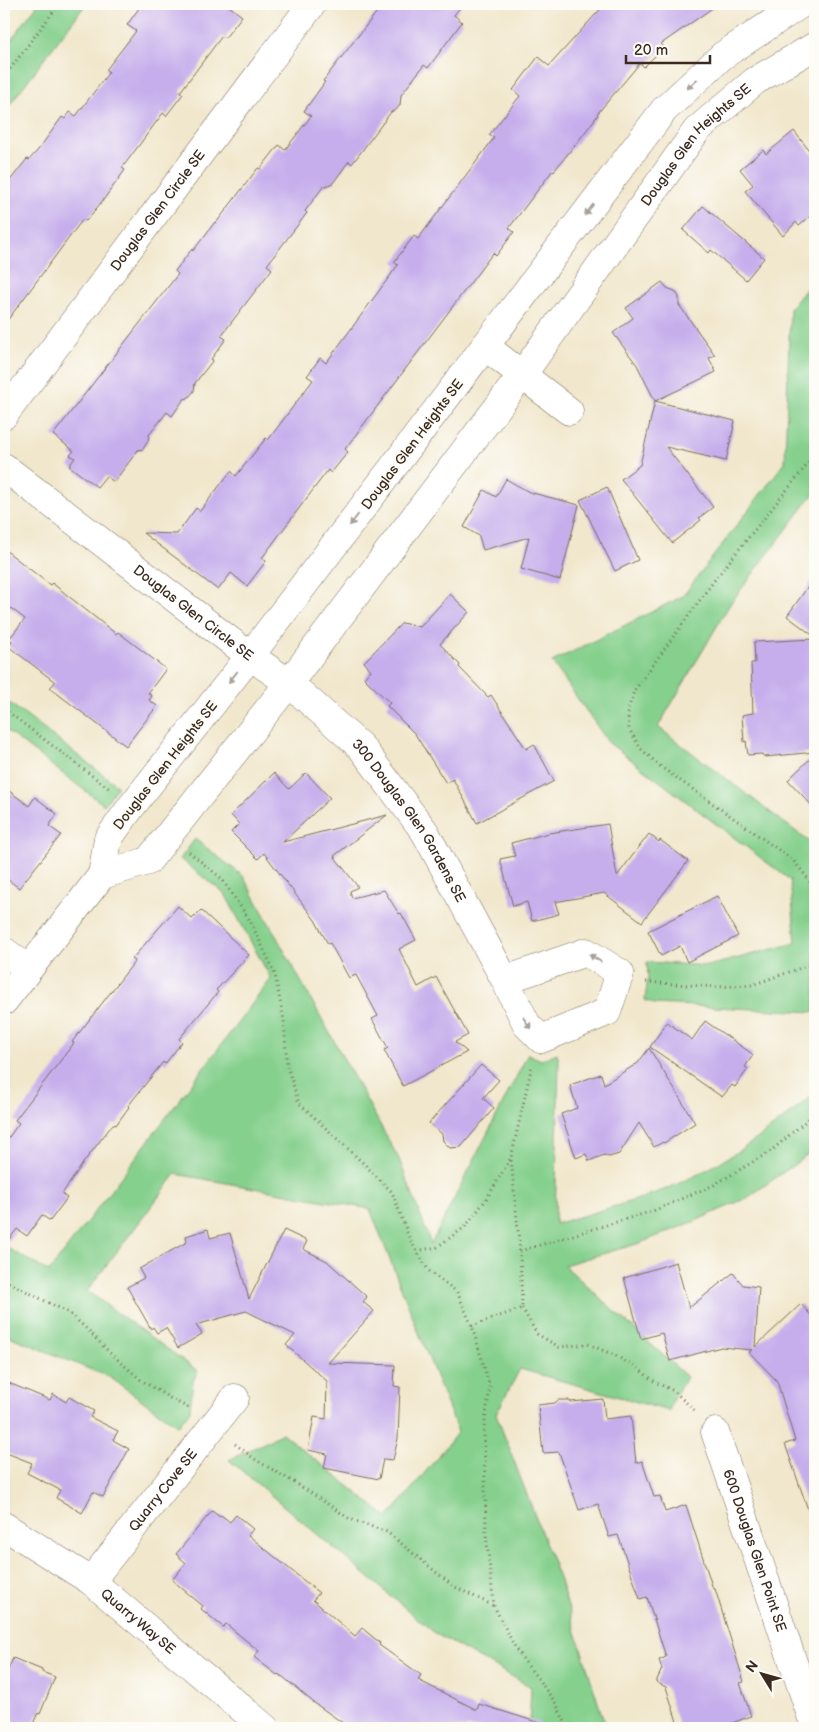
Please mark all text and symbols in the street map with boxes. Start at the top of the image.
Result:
scale bar [626,32,710,64]
text: 20 m [634,41,668,60]
one-way arrow [686,78,698,90]
street label: Douglas Glen Heights SE [638,80,755,209]
street label: Douglas Glen Circle SE [107,147,209,274]
one-way arrow [584,203,595,216]
street label: Douglas Glen Heights SE [358,376,467,513]
one-way arrow [348,513,359,526]
street label: Douglas Glen Circle SE [130,561,257,665]
one-way arrow [228,670,239,683]
street label: Douglas Glen Heights SE [110,698,221,833]
street label: 300 Douglas Glen Gardens SE [349,735,469,905]
one-way arrow [588,953,601,962]
one-way arrow [522,1016,532,1030]
street label: Quarry Cove SE [125,1445,201,1535]
street label: 600 Douglas Glen Point SE [719,1467,790,1634]
street label: Quarry Way SE [97,1585,179,1658]
north arrow [736,1650,786,1700]
text: N [742,1657,762,1676]

